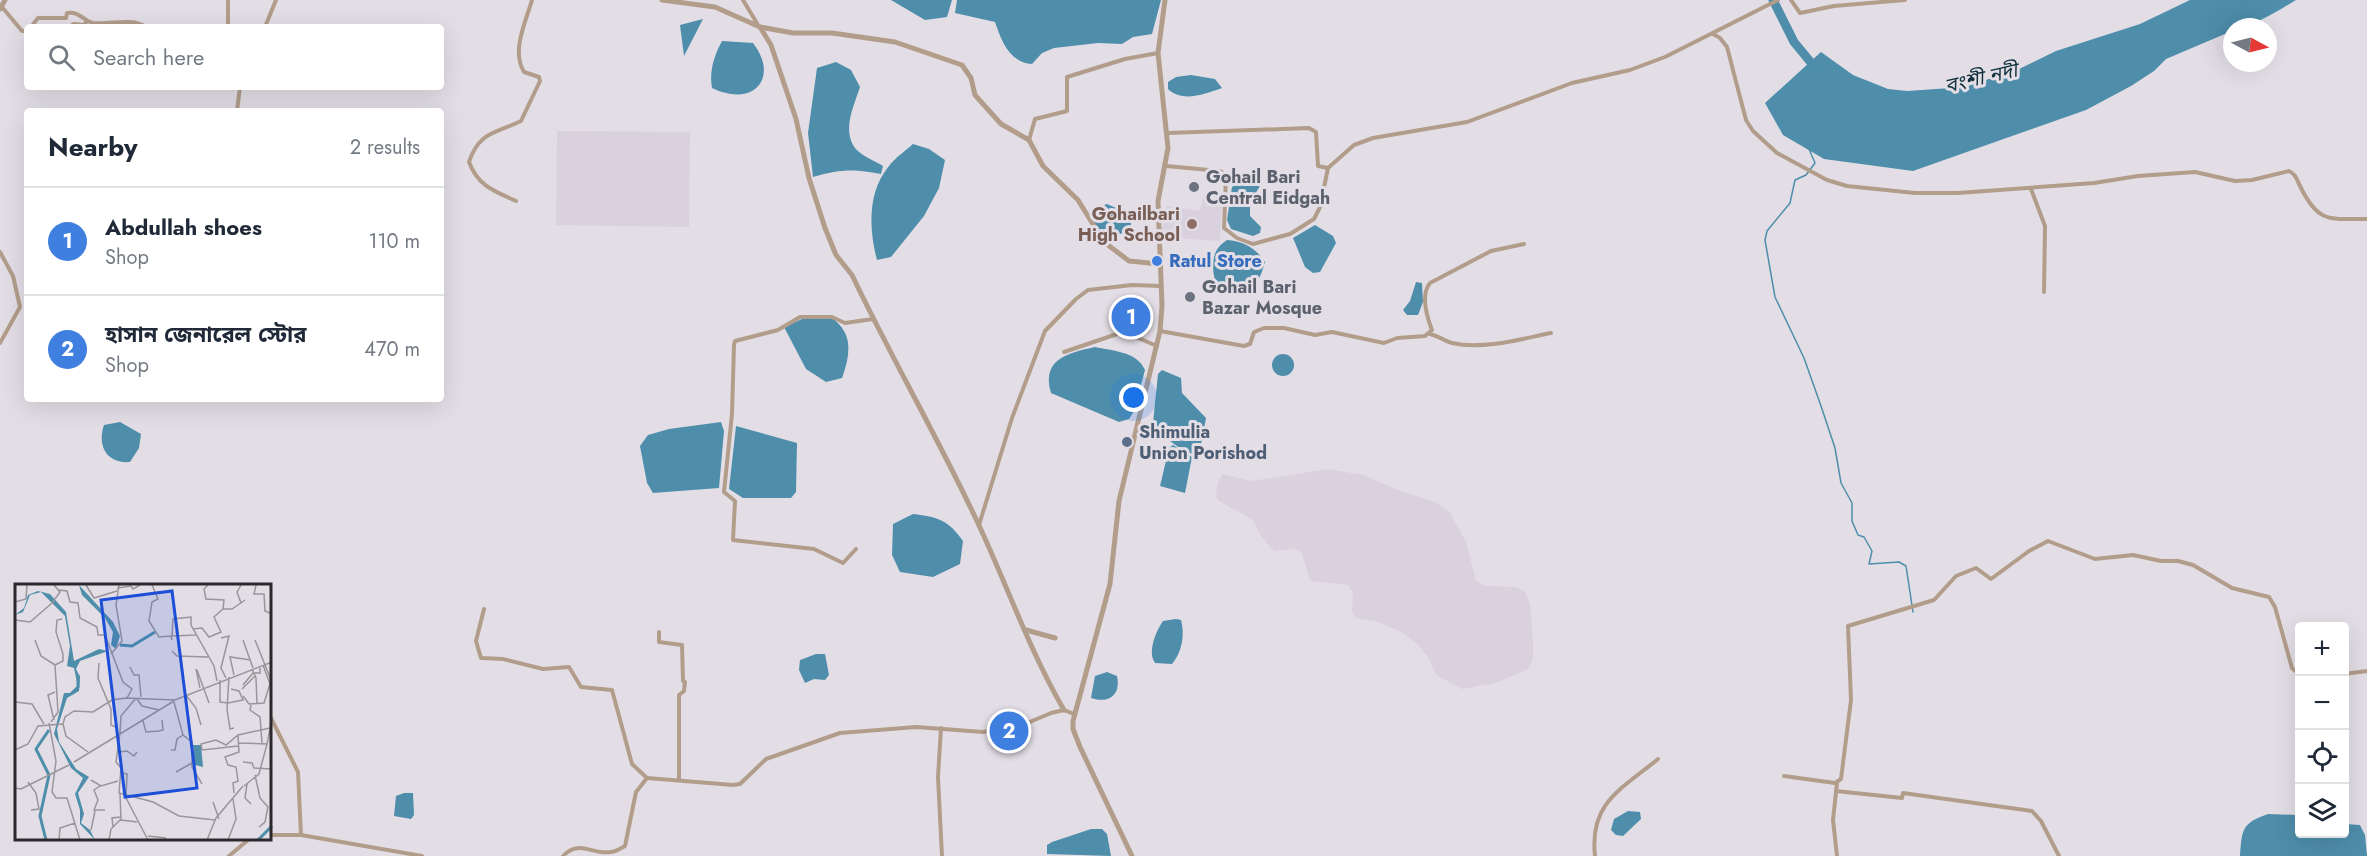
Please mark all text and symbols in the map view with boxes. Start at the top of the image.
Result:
north arrow [2223,18,2277,72]
search box [24,24,444,90]
icon: search [45,41,78,74]
text: Search here [93,41,204,73]
water label: বংশী নদী [1942,55,2024,100]
text: Nearby [48,128,137,166]
text: 2 results [350,133,420,162]
place label: Gohail Bari Central Eidgah [1206,164,1330,211]
marker: Gohail Bari Central Eidgah [1187,180,1201,194]
place label: Gohailbari High School [1078,201,1180,248]
text: Abdullah shoes [105,211,262,243]
marker: Gohailbari High School [1185,217,1199,231]
text: 1 [62,227,73,256]
text: 110 m [368,227,420,256]
text: Shop [105,243,149,272]
place label: Ratul Store [1169,248,1262,274]
marker: Ratul Store [1150,254,1164,268]
place label: Gohail Bari Bazar Mosque [1202,274,1322,321]
marker: Gohail Bari Bazar Mosque [1183,290,1197,304]
pin: 1 [1112,294,1150,340]
text: হাসান জেনারেল স্টোর [105,318,306,350]
text: 2 [61,335,74,364]
text: 470 m [364,335,420,364]
text: Shop [105,351,149,380]
your location [1119,383,1148,412]
place label: Shimulia Union Porishod [1139,419,1267,466]
marker: Shimulia Union Porishod [1120,435,1134,449]
inset map [15,584,272,841]
map controls [2295,622,2349,838]
button: + [2295,622,2349,676]
button: − [2295,676,2349,730]
pin: 2 [990,708,1028,754]
button: locate [2295,730,2349,784]
button: layers [2295,784,2349,838]

